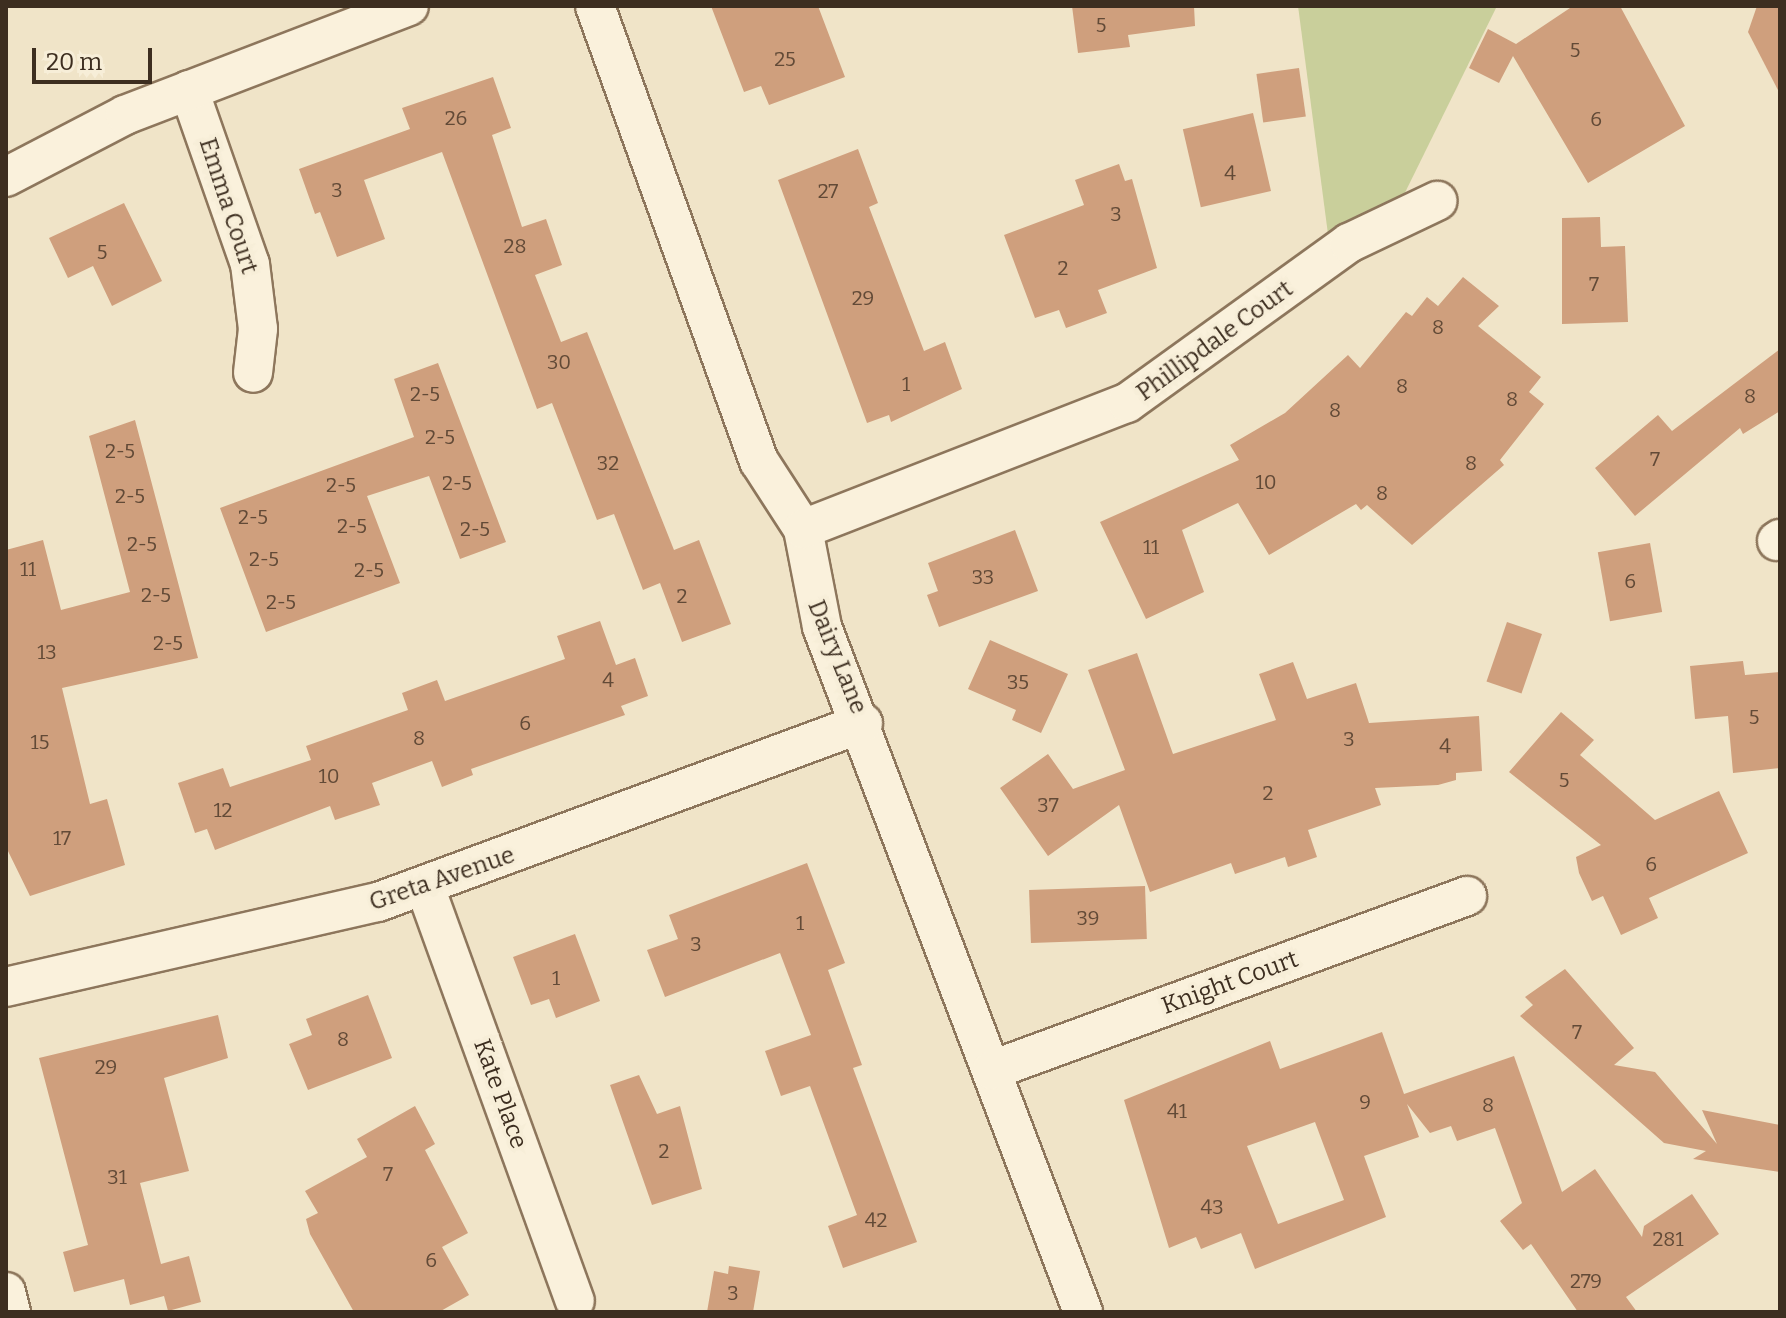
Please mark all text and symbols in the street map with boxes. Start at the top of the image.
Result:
house number: 5 [1096,13,1106,37]
scale bar [36,32,156,82]
house number: 5 [1570,38,1580,62]
house number: 25 [774,47,796,71]
text: 20 m [46,48,102,76]
house number: 26 [445,106,467,130]
house number: 6 [1590,107,1602,131]
street label: Emma Court [192,134,264,278]
house number: 4 [1224,161,1236,185]
house number: 3 [331,178,343,202]
house number: 27 [818,179,838,203]
house number: 3 [1110,202,1122,226]
house number: 28 [504,234,526,258]
house number: 5 [97,240,107,264]
house number: 2 [1058,256,1068,280]
house number: 7 [1589,272,1599,296]
street label: Phillipdale Court [1131,275,1299,407]
house number: 29 [852,286,874,310]
house number: 8 [1432,315,1444,339]
house number: 30 [547,350,571,374]
house number: 1 [902,372,910,396]
house number: 8 [1396,374,1408,398]
house number: 2-5 [410,382,440,406]
house number: 8 [1744,384,1756,408]
house number: 8 [1506,387,1518,411]
house number: 8 [1329,398,1341,422]
house number: 2-5 [425,425,455,449]
house number: 2-5 [105,439,135,463]
house number: 7 [1650,447,1660,471]
house number: 32 [597,451,619,475]
house number: 8 [1465,451,1477,475]
house number: 10 [1256,470,1276,494]
house number: 2-5 [442,471,472,495]
house number: 2-5 [326,473,356,497]
house number: 8 [1376,481,1388,505]
house number: 2-5 [115,484,145,508]
house number: 2-5 [238,505,268,529]
house number: 2-5 [337,514,367,538]
house number: 2-5 [460,517,490,541]
house number: 2-5 [127,532,157,556]
house number: 11 [1143,535,1159,559]
house number: 2-5 [249,547,279,571]
house number: 11 [20,557,36,581]
house number: 2-5 [354,558,384,582]
house number: 33 [972,565,994,589]
house number: 6 [1624,569,1636,593]
house number: 2-5 [141,583,171,607]
house number: 2 [677,584,687,608]
house number: 2-5 [266,590,296,614]
street label: Dairy Lane [801,596,873,718]
house number: 2-5 [153,631,183,655]
house number: 13 [37,640,57,664]
house number: 4 [602,668,614,692]
house number: 35 [1007,670,1029,694]
house number: 5 [1749,705,1759,729]
house number: 6 [519,711,531,735]
house number: 8 [413,726,425,750]
house number: 3 [1343,727,1355,751]
house number: 15 [31,730,49,754]
house number: 4 [1439,734,1451,758]
house number: 10 [319,764,339,788]
house number: 5 [1559,768,1569,792]
house number: 2 [1263,781,1273,805]
house number: 37 [1037,793,1059,817]
house number: 12 [214,798,232,822]
house number: 17 [53,826,71,850]
street label: Greta Avenue [366,841,518,917]
house number: 6 [1645,852,1657,876]
house number: 39 [1076,906,1100,930]
house number: 1 [796,911,804,935]
house number: 3 [690,932,702,956]
street label: Knight Court [1158,945,1302,1021]
house number: 1 [552,966,560,990]
house number: 7 [1572,1020,1582,1044]
house number: 8 [337,1027,349,1051]
street label: Kate Place [467,1035,533,1153]
house number: 29 [95,1055,117,1079]
house number: 9 [1359,1090,1371,1114]
house number: 8 [1482,1093,1494,1117]
house number: 41 [1167,1099,1187,1123]
house number: 2 [659,1139,669,1163]
house number: 7 [383,1162,393,1186]
house number: 31 [107,1165,127,1189]
house number: 43 [1200,1195,1224,1219]
house number: 42 [865,1208,887,1232]
house number: 281 [1652,1227,1684,1251]
house number: 6 [425,1248,437,1272]
house number: 279 [1570,1269,1602,1293]
house number: 3 [727,1281,739,1305]

